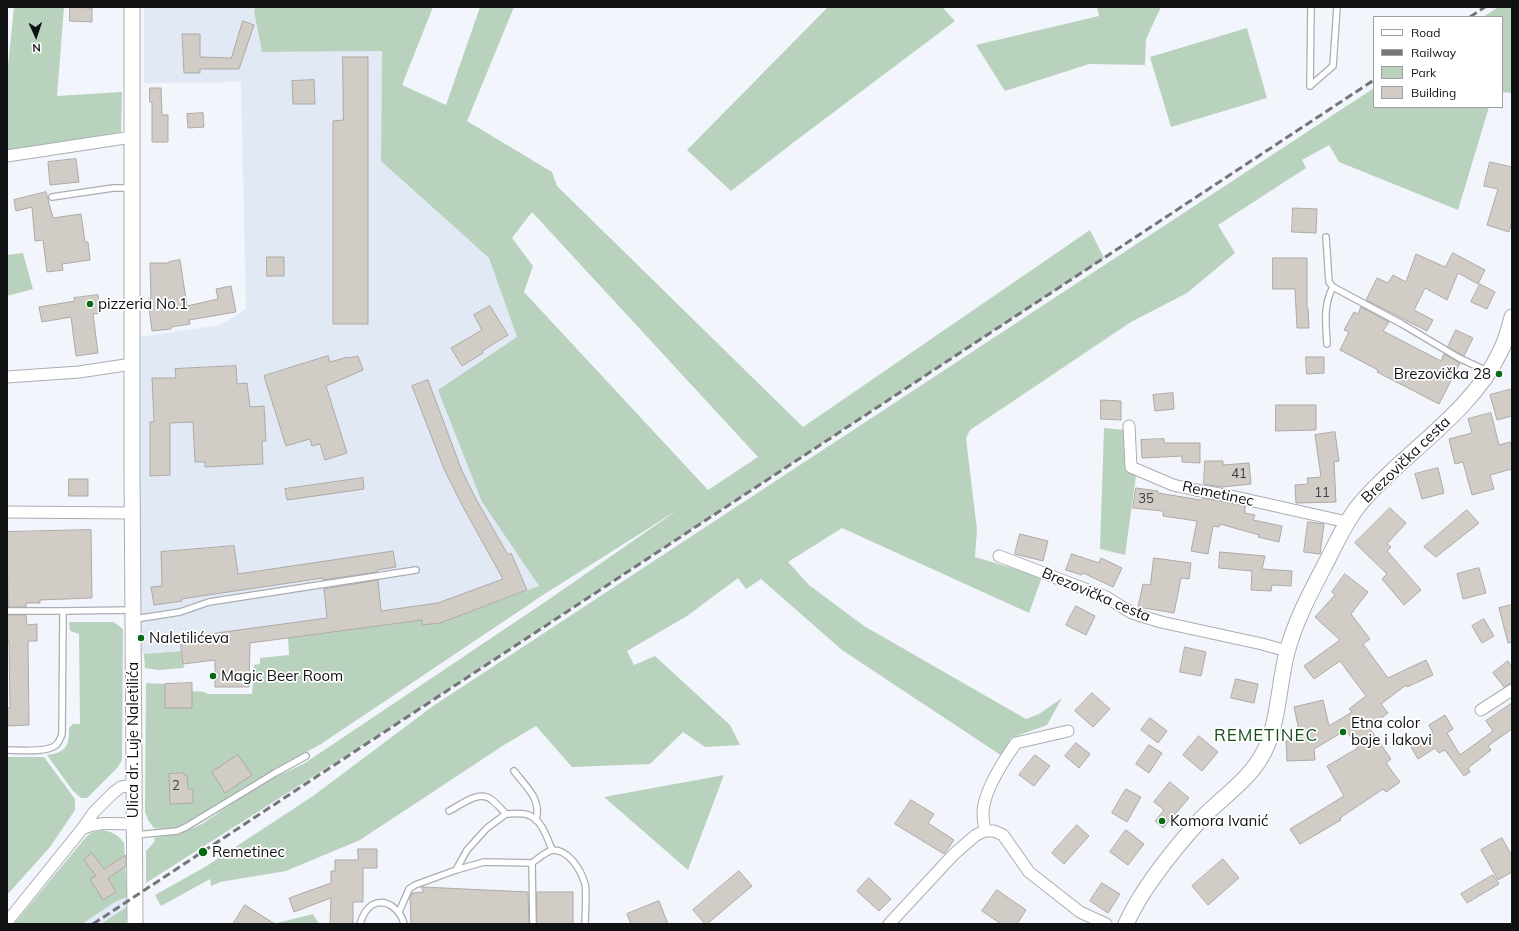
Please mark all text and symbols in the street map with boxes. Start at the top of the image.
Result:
north arrow [16,16,56,56]
legend [1373,16,1503,108]
text: Road [1411,25,1440,40]
text: N [32,41,41,55]
text: Railway [1411,45,1456,60]
text: Park [1411,65,1436,80]
text: Building [1411,85,1456,100]
place label: pizzeria No.1 [98,295,188,313]
marker: pizzeria No.1 [85,299,95,309]
place label: Brezovička 28 [1394,365,1491,383]
marker: Brezovička 28 [1494,369,1504,379]
street label: Brezovička cesta [1358,413,1454,507]
house number: 41 [1231,466,1247,482]
street label: Remetinec [1180,478,1256,510]
house number: 11 [1314,485,1330,501]
house number: 35 [1138,491,1154,507]
street label: Brezovička cesta [1039,564,1153,626]
place label: Naletilićeva [149,629,229,647]
marker: Naletilićeva [136,633,146,643]
street label: Ulica dr. Luje Naletilića [124,662,142,818]
place label: Magic Beer Room [221,667,343,685]
marker: Magic Beer Room [208,671,218,681]
place label: Etna color boje i lakovi [1351,714,1432,749]
district label: REMETINEC [1214,726,1318,746]
marker: Etna color boje i lakovi [1338,727,1348,737]
house number: 2 [172,778,180,794]
place label: Komora Ivanić [1170,812,1268,830]
marker: Komora Ivanić [1157,816,1167,826]
place label: Remetinec [212,843,285,861]
marker: Remetinec [197,846,209,858]

